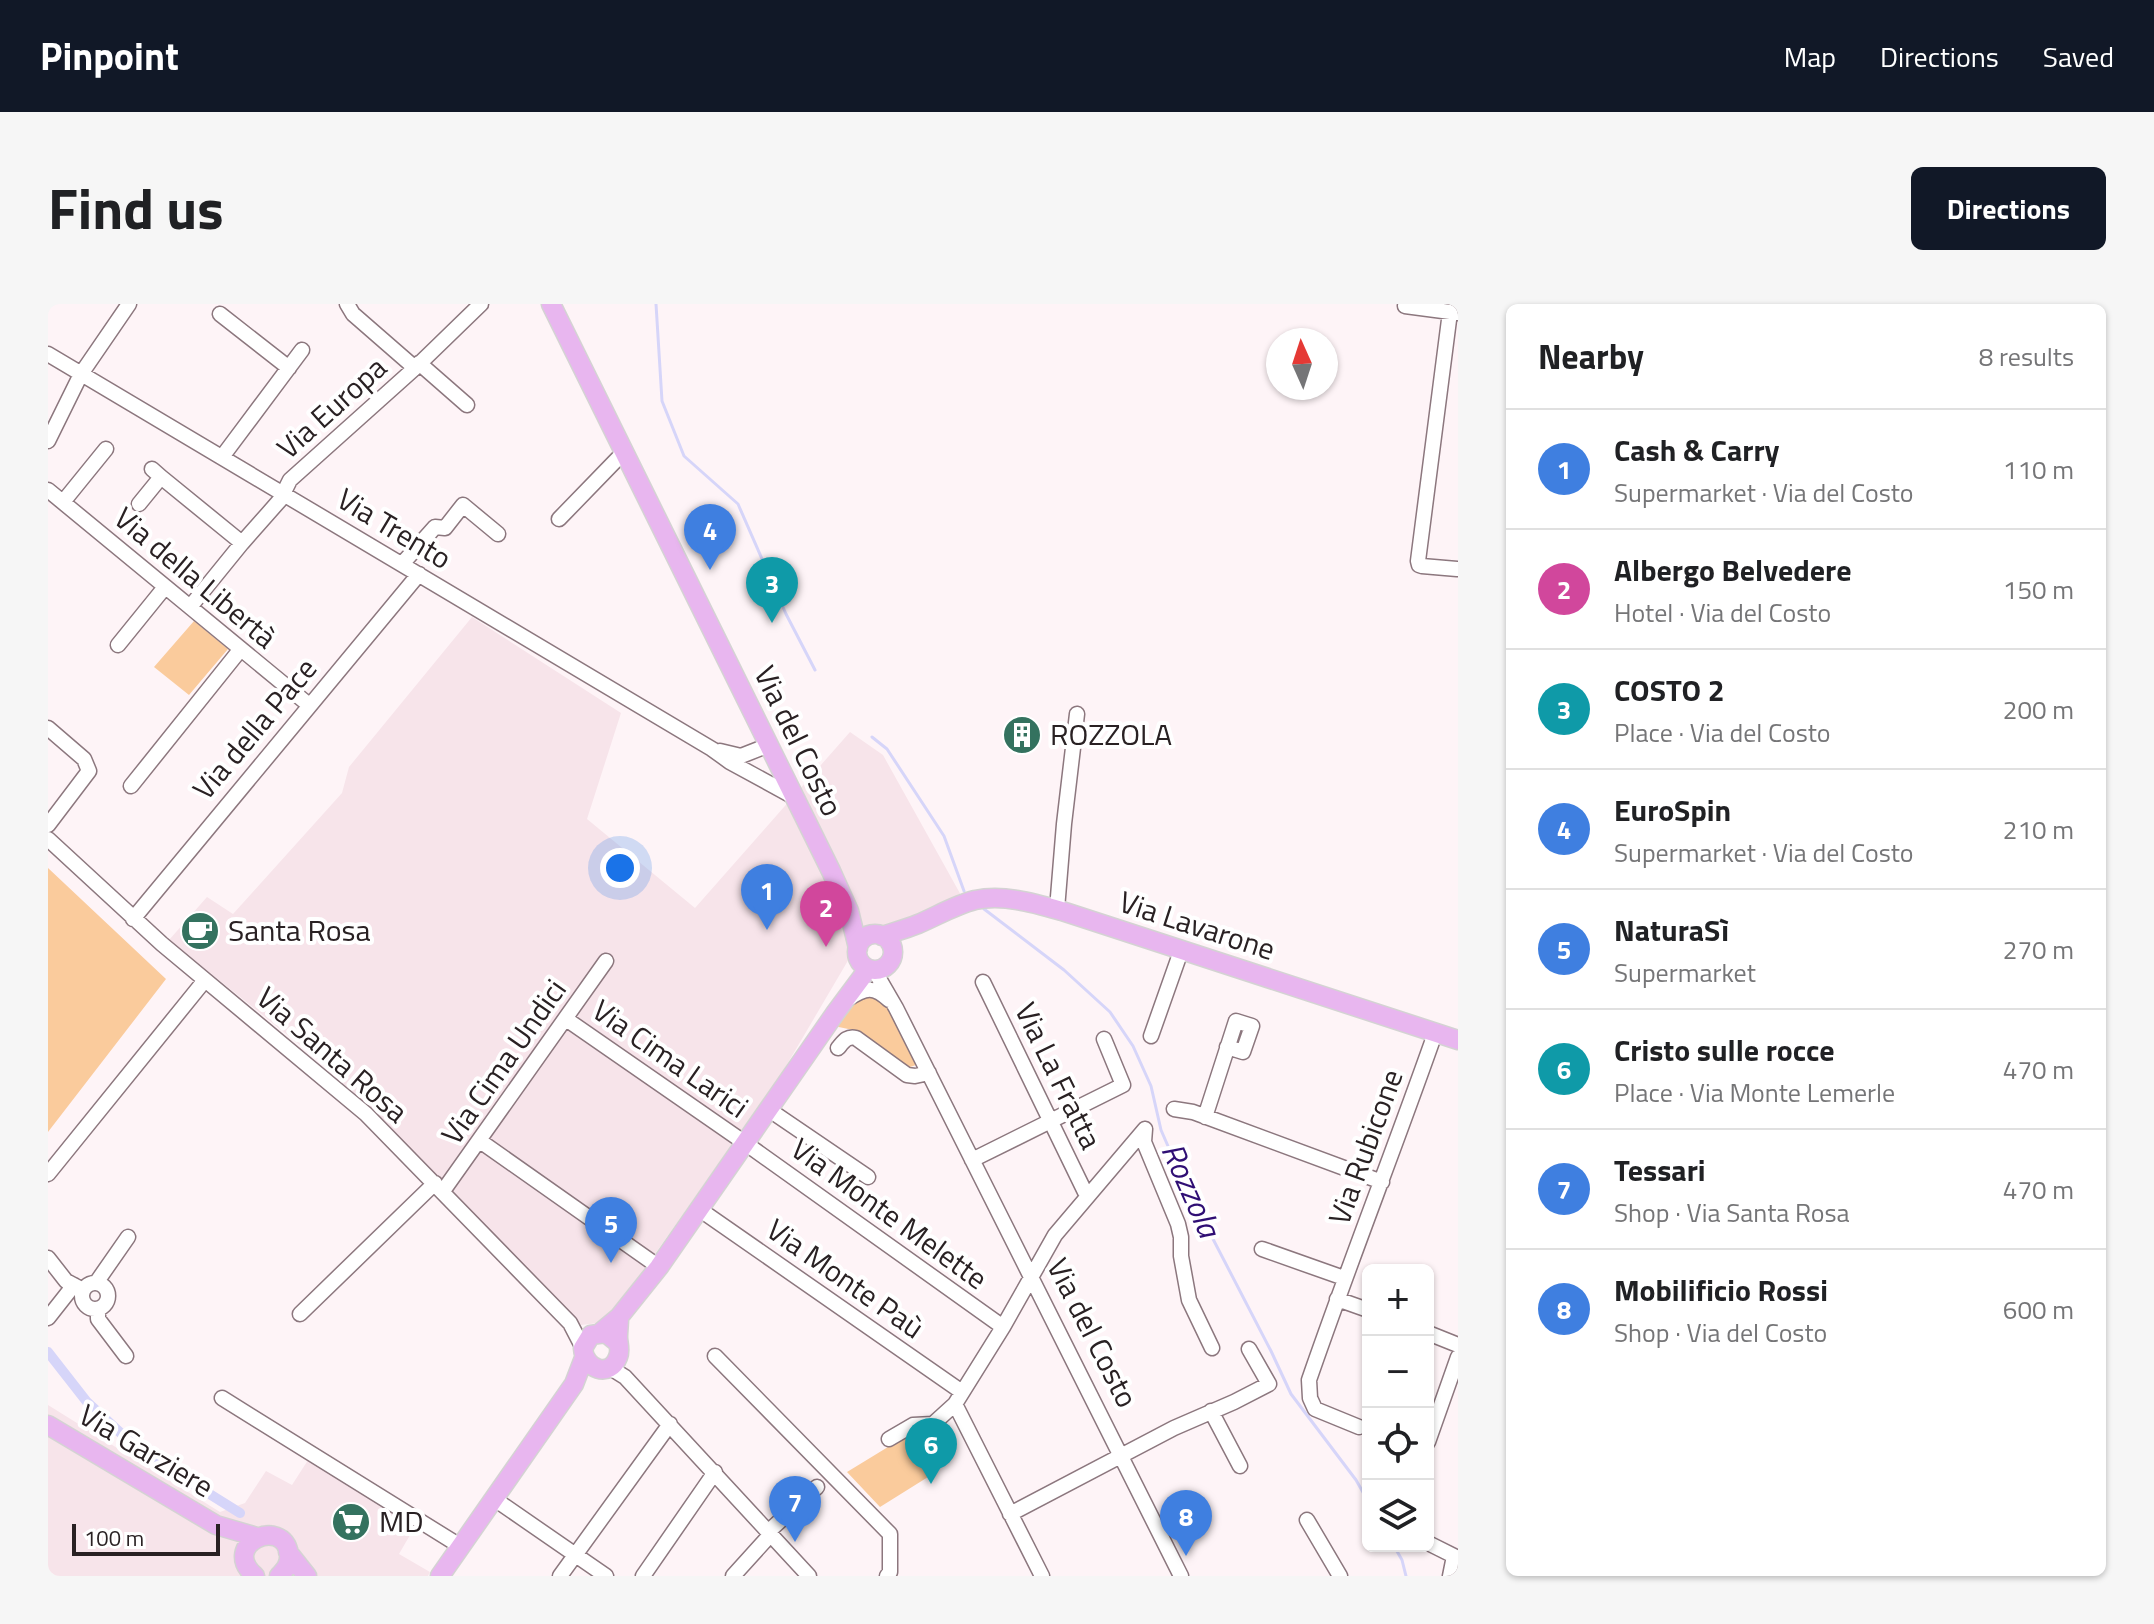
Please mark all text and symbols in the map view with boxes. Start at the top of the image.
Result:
text: Pinpoint [40,27,179,85]
text: Map [1784,35,1836,78]
text: Directions [1880,35,1999,78]
text: Saved [2043,35,2114,78]
text: Find us [48,166,224,251]
button: Directions [1911,167,2106,250]
north arrow [1266,328,1338,400]
text: Nearby [1538,330,1644,382]
text: 8 results [1979,337,2074,376]
street label: Via Europa [266,345,397,469]
text: Cash & Carry [1614,427,1780,473]
text: 1 [1557,450,1571,489]
text: 110 m [2003,450,2074,489]
text: Supermarket · Via del Costo [1614,473,1914,512]
street label: Via Trento [328,476,461,580]
street label: Via della Libertà [104,495,287,659]
pin: 4 [684,504,736,570]
text: Albergo Belvedere [1614,547,1851,593]
pin: 3 [746,557,798,623]
text: 2 [1557,570,1571,609]
text: 150 m [2003,570,2074,609]
text: Hotel · Via del Costo [1614,593,1831,632]
street label: Via della Pace [181,647,327,809]
street label: Via del Costo [743,658,855,824]
text: COSTO 2 [1614,667,1725,713]
text: 3 [1557,690,1571,729]
text: 200 m [2003,690,2074,729]
place label: ROZZOLA [1050,711,1172,757]
text: Place · Via del Costo [1614,713,1831,752]
building icon: ROZZOLA [1001,714,1043,756]
text: EuroSpin [1614,787,1731,833]
text: 4 [1557,810,1571,849]
text: 210 m [2003,810,2074,849]
text: Supermarket · Via del Costo [1614,833,1914,872]
your location [600,848,640,888]
pin: 1 [741,864,793,930]
street label: Via Lavarone [1113,878,1281,972]
pin: 2 [800,881,852,947]
place label: Santa Rosa [228,907,371,953]
text: NaturaSì [1614,907,1729,953]
cafe icon: Santa Rosa [179,910,221,952]
text: 5 [1557,930,1571,969]
text: 270 m [2003,930,2074,969]
text: Supermarket [1614,953,1756,992]
street label: Via Cima Undici [429,969,577,1154]
street label: Via Santa Rosa [247,975,419,1133]
street label: Via Cima Larici [583,987,758,1129]
street label: Via La Fratta [1004,994,1114,1157]
text: Cristo sulle rocce [1614,1027,1835,1073]
text: 6 [1557,1050,1571,1089]
text: 470 m [2003,1050,2074,1089]
street label: Via Rubicone [1316,1063,1414,1231]
text: Place · Via Monte Lemerle [1614,1073,1895,1112]
street label: Via Monte Melette [782,1126,997,1300]
water label: Rozzola [1150,1135,1235,1246]
text: Tessari [1614,1147,1706,1193]
text: 7 [1557,1170,1571,1209]
text: 470 m [2003,1170,2074,1209]
text: Shop · Via Santa Rosa [1614,1193,1850,1232]
pin: 5 [585,1197,637,1263]
street label: Via Monte Paù [757,1207,934,1350]
street label: Via del Costo [1036,1250,1150,1415]
map controls [1362,1264,1434,1552]
button: + [1362,1264,1434,1336]
text: Mobilificio Rossi [1614,1267,1828,1313]
text: 8 [1557,1290,1571,1329]
text: 600 m [2003,1290,2074,1329]
text: Shop · Via del Costo [1614,1313,1827,1352]
button: − [1362,1336,1434,1408]
street label: Via Garziere [70,1392,223,1509]
button: locate [1362,1408,1434,1480]
pin: 6 [905,1418,957,1484]
pin: 7 [769,1476,821,1542]
button: layers [1362,1480,1434,1552]
pin: 8 [1160,1490,1212,1556]
place label: MD [379,1498,424,1544]
supermarket icon: MD [330,1501,372,1543]
scale bar [72,1520,220,1556]
text: 100 m [84,1521,144,1555]

